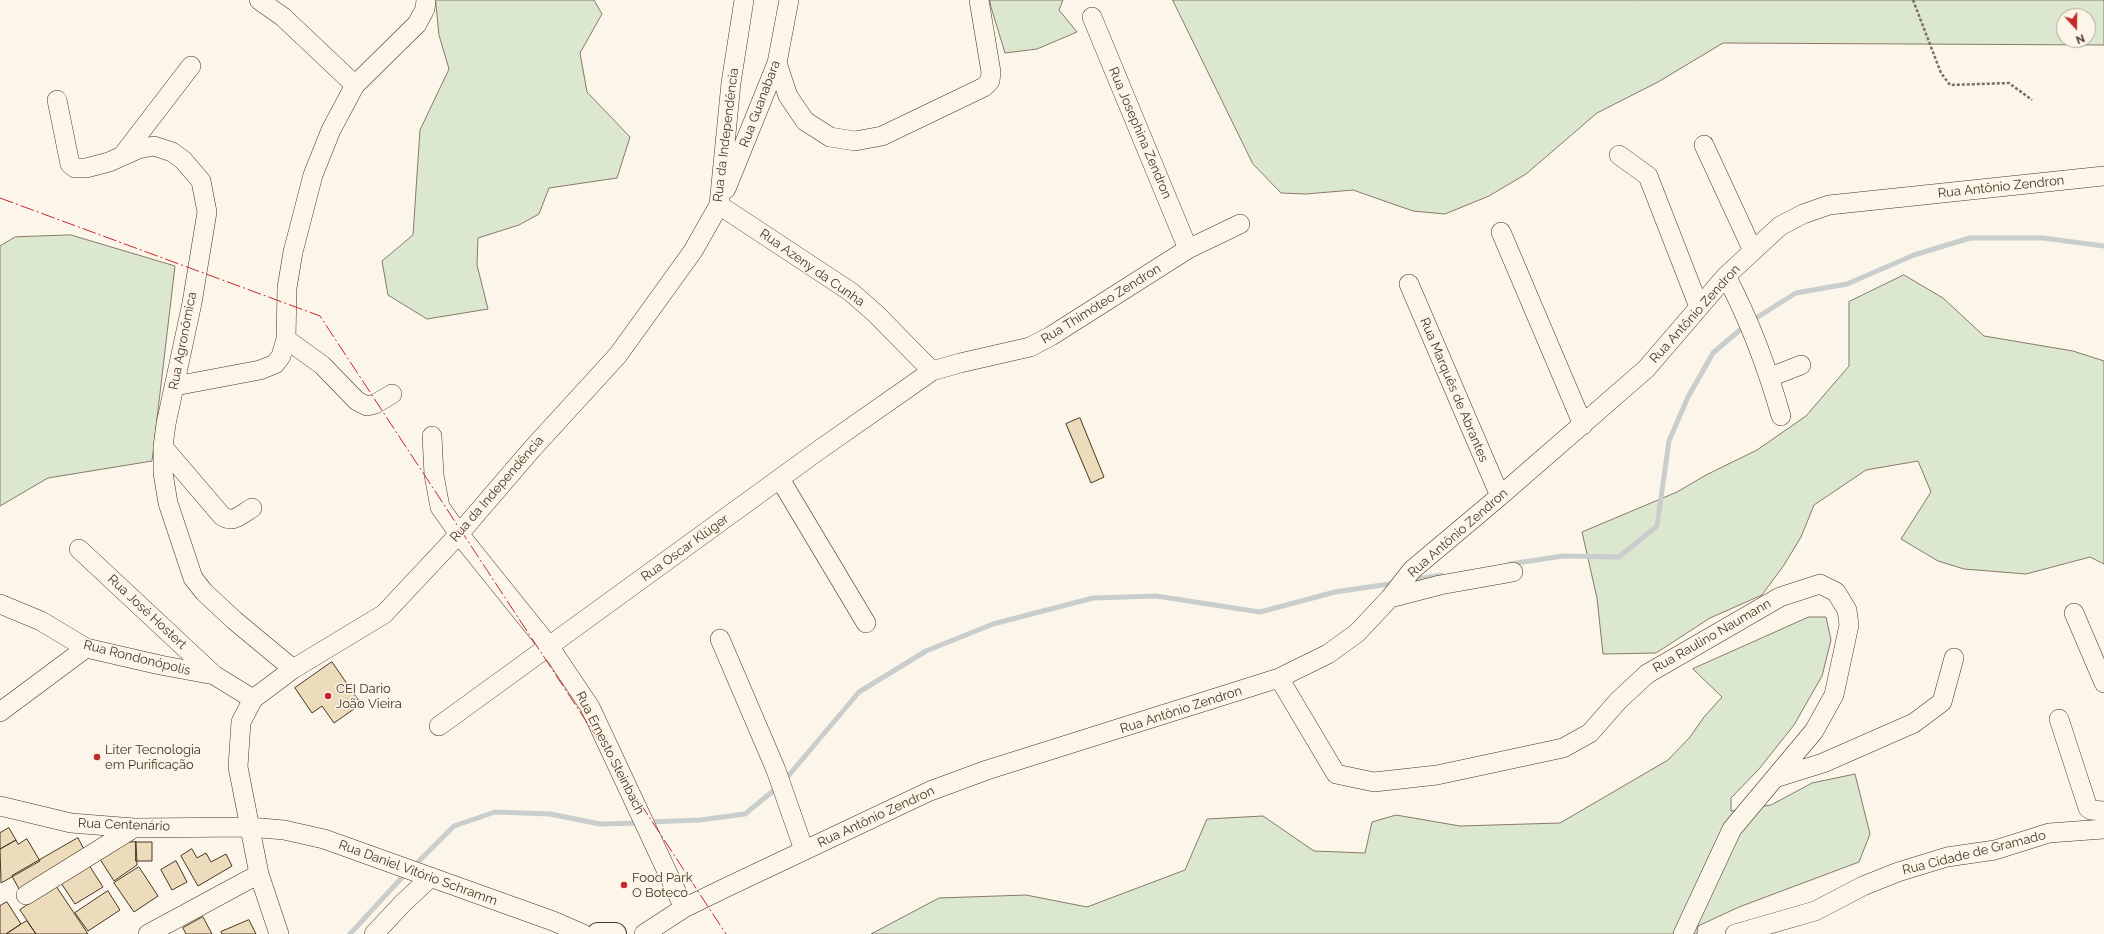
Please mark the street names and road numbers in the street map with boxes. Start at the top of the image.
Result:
street label: Rua Guanabara [736,58,784,150]
street label: Rua Josephina Zendron [1105,65,1175,201]
street label: Rua da Independência [710,67,742,203]
street label: Rua Antônio Zendron [1937,173,2065,201]
street label: Rua Azeny da Cunha [757,226,867,310]
street label: Rua Thimóteo Zendron [1038,261,1164,347]
street label: Rua Antônio Zendron [1647,262,1743,366]
street label: Rua Agronômica [166,291,200,391]
street label: Rua Marquês de Abrantes [1416,315,1492,465]
street label: Rua da Independência [447,433,547,545]
street label: Rua Antônio Zendron [1405,485,1511,581]
street label: Rua Oscar Klüger [638,511,732,585]
street label: Rua José Hostert [104,572,190,652]
street label: Rua Raulino Naumann [1650,596,1774,676]
street label: Rua Rondonópolis [82,637,192,679]
street label: Rua Antônio Zendron [1118,683,1244,737]
street label: Rua Ernesto Steinbach [572,689,648,817]
street label: Rua Antônio Zendron [815,783,937,851]
street label: Rua Centenário [78,816,170,834]
street label: Rua Cidade de Gramado [1901,828,2047,878]
street label: Rua Daniel Vitório Schramm [336,837,500,909]

